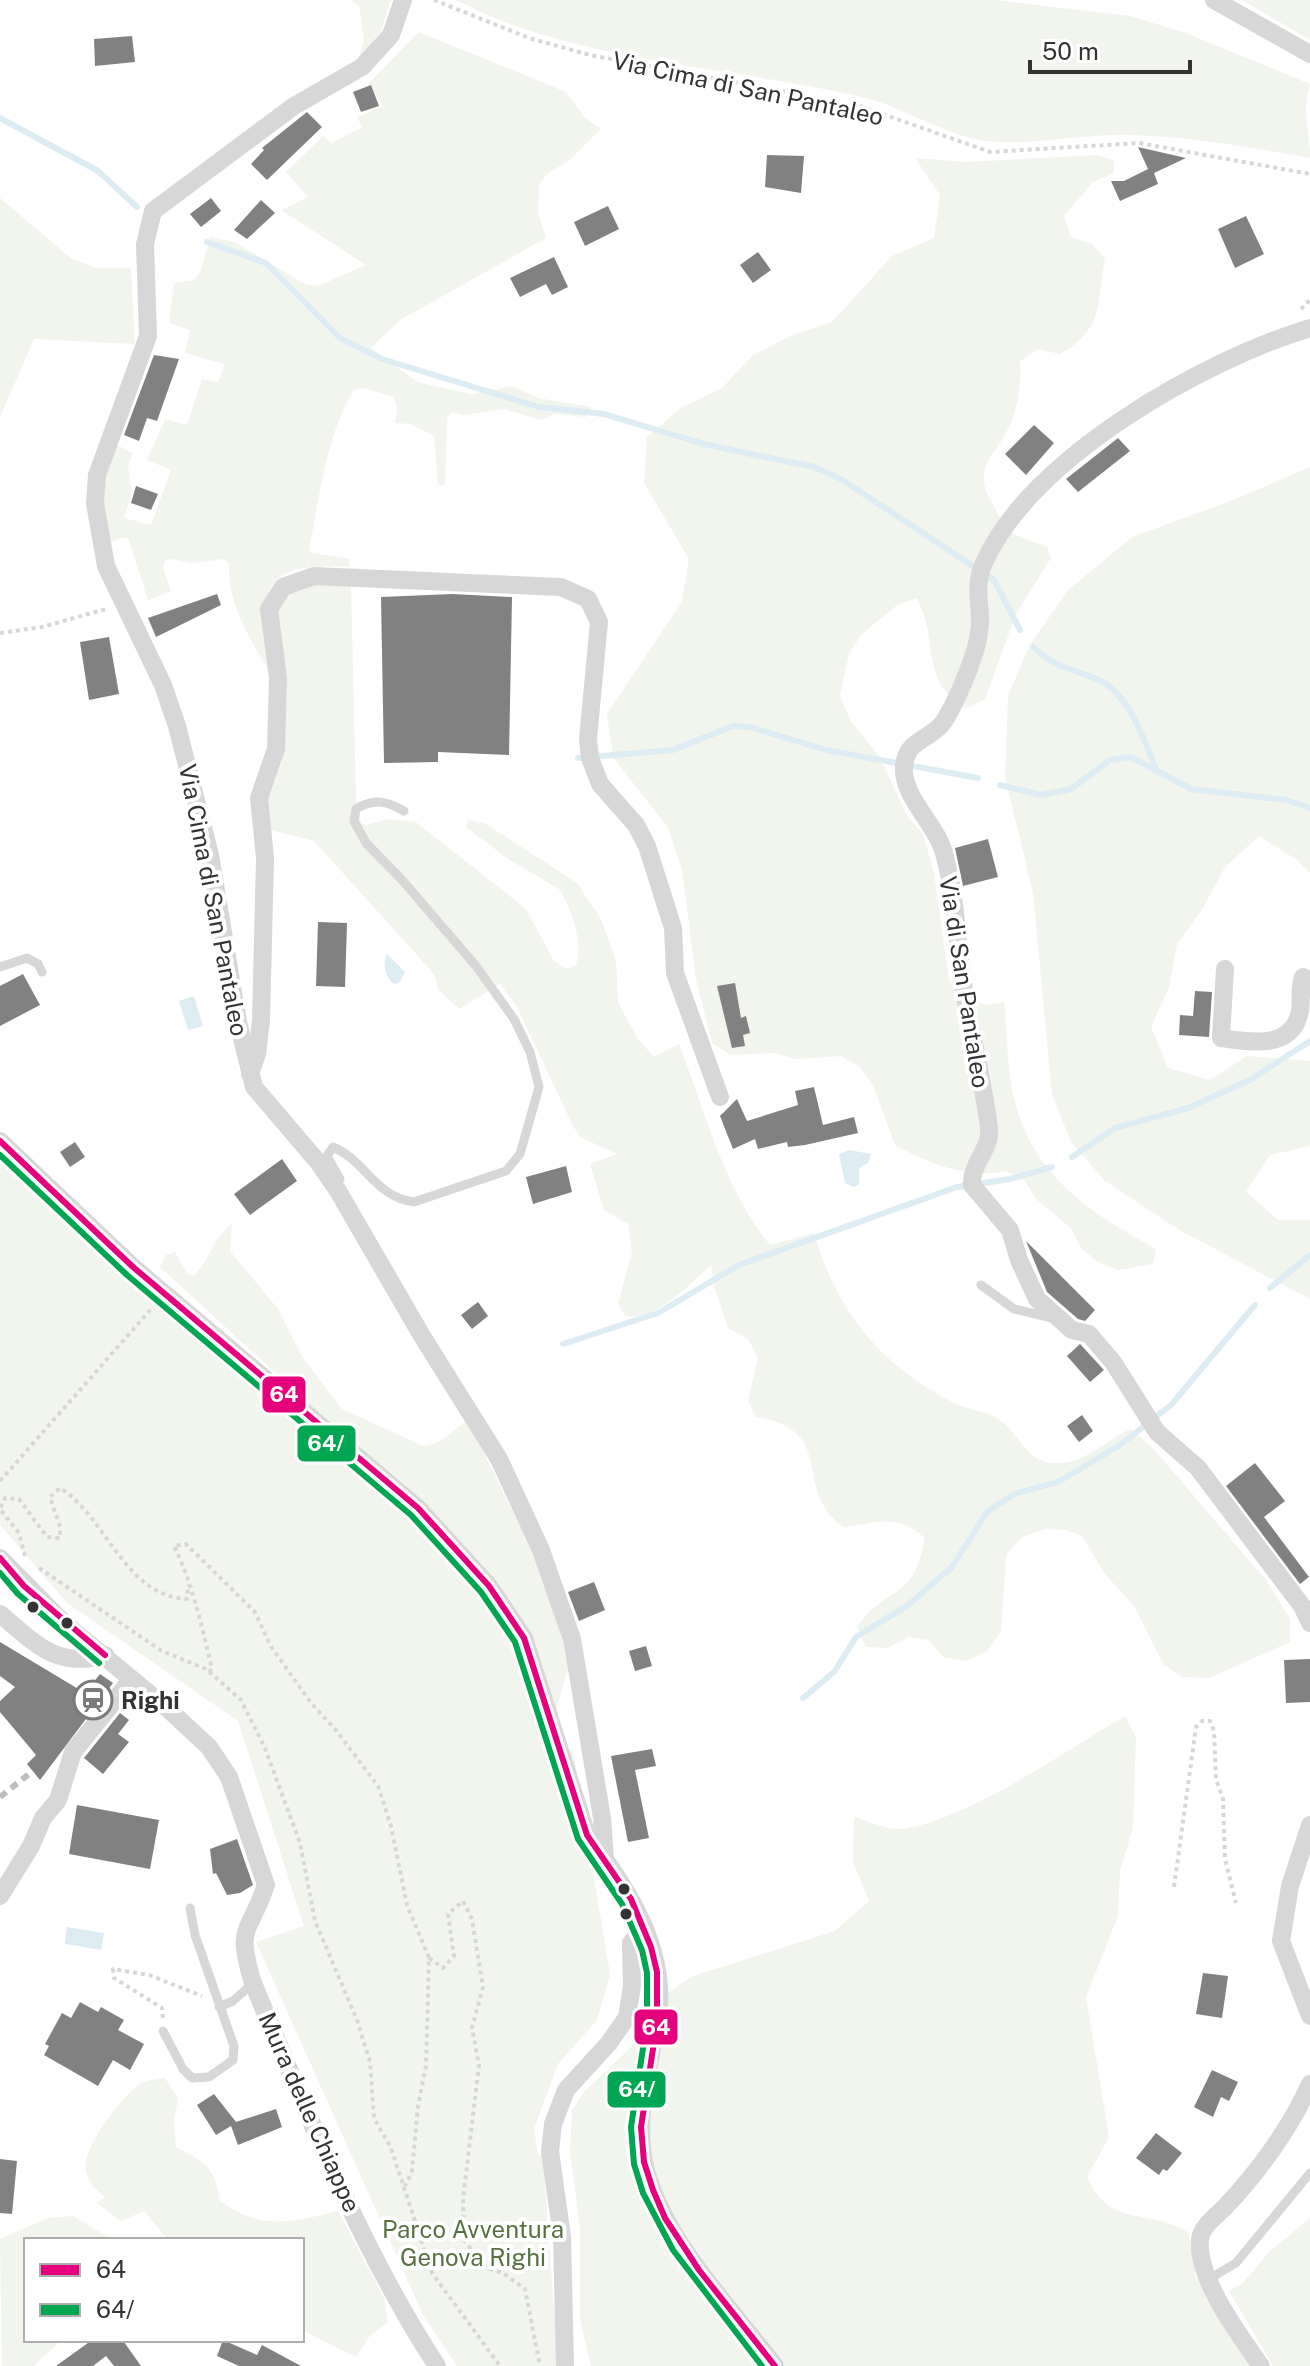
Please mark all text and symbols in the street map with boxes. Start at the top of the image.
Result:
scale bar [1030,24,1190,74]
text: 50 m [1042,37,1099,65]
street label: Via Cima di San Pantaleo [610,46,886,130]
street label: Via Cima di San Pantaleo [174,762,254,1038]
street label: Via di San Pantaleo [934,874,996,1090]
line badge: 64 [261,1375,307,1414]
text: 64 [270,1381,298,1407]
line badge: 64/ [296,1424,357,1463]
text: 64/ [307,1430,345,1456]
unlabelled marker [25,1599,41,1615]
unlabelled marker [59,1615,75,1631]
station icon: Righi [72,1679,114,1721]
place label: Righi [121,1686,180,1714]
unlabelled marker [616,1881,632,1897]
unlabelled marker [618,1906,634,1922]
street label: Mura delle Chiappe [253,2008,367,2216]
line badge: 64 [633,2008,679,2046]
text: 64 [642,2014,670,2040]
line badge: 64/ [606,2070,667,2109]
text: 64/ [618,2076,656,2102]
park label: Parco Avventura Genova Righi [382,2215,564,2271]
legend [24,2238,304,2342]
text: 64 [96,2255,126,2283]
text: 64/ [96,2295,135,2323]

